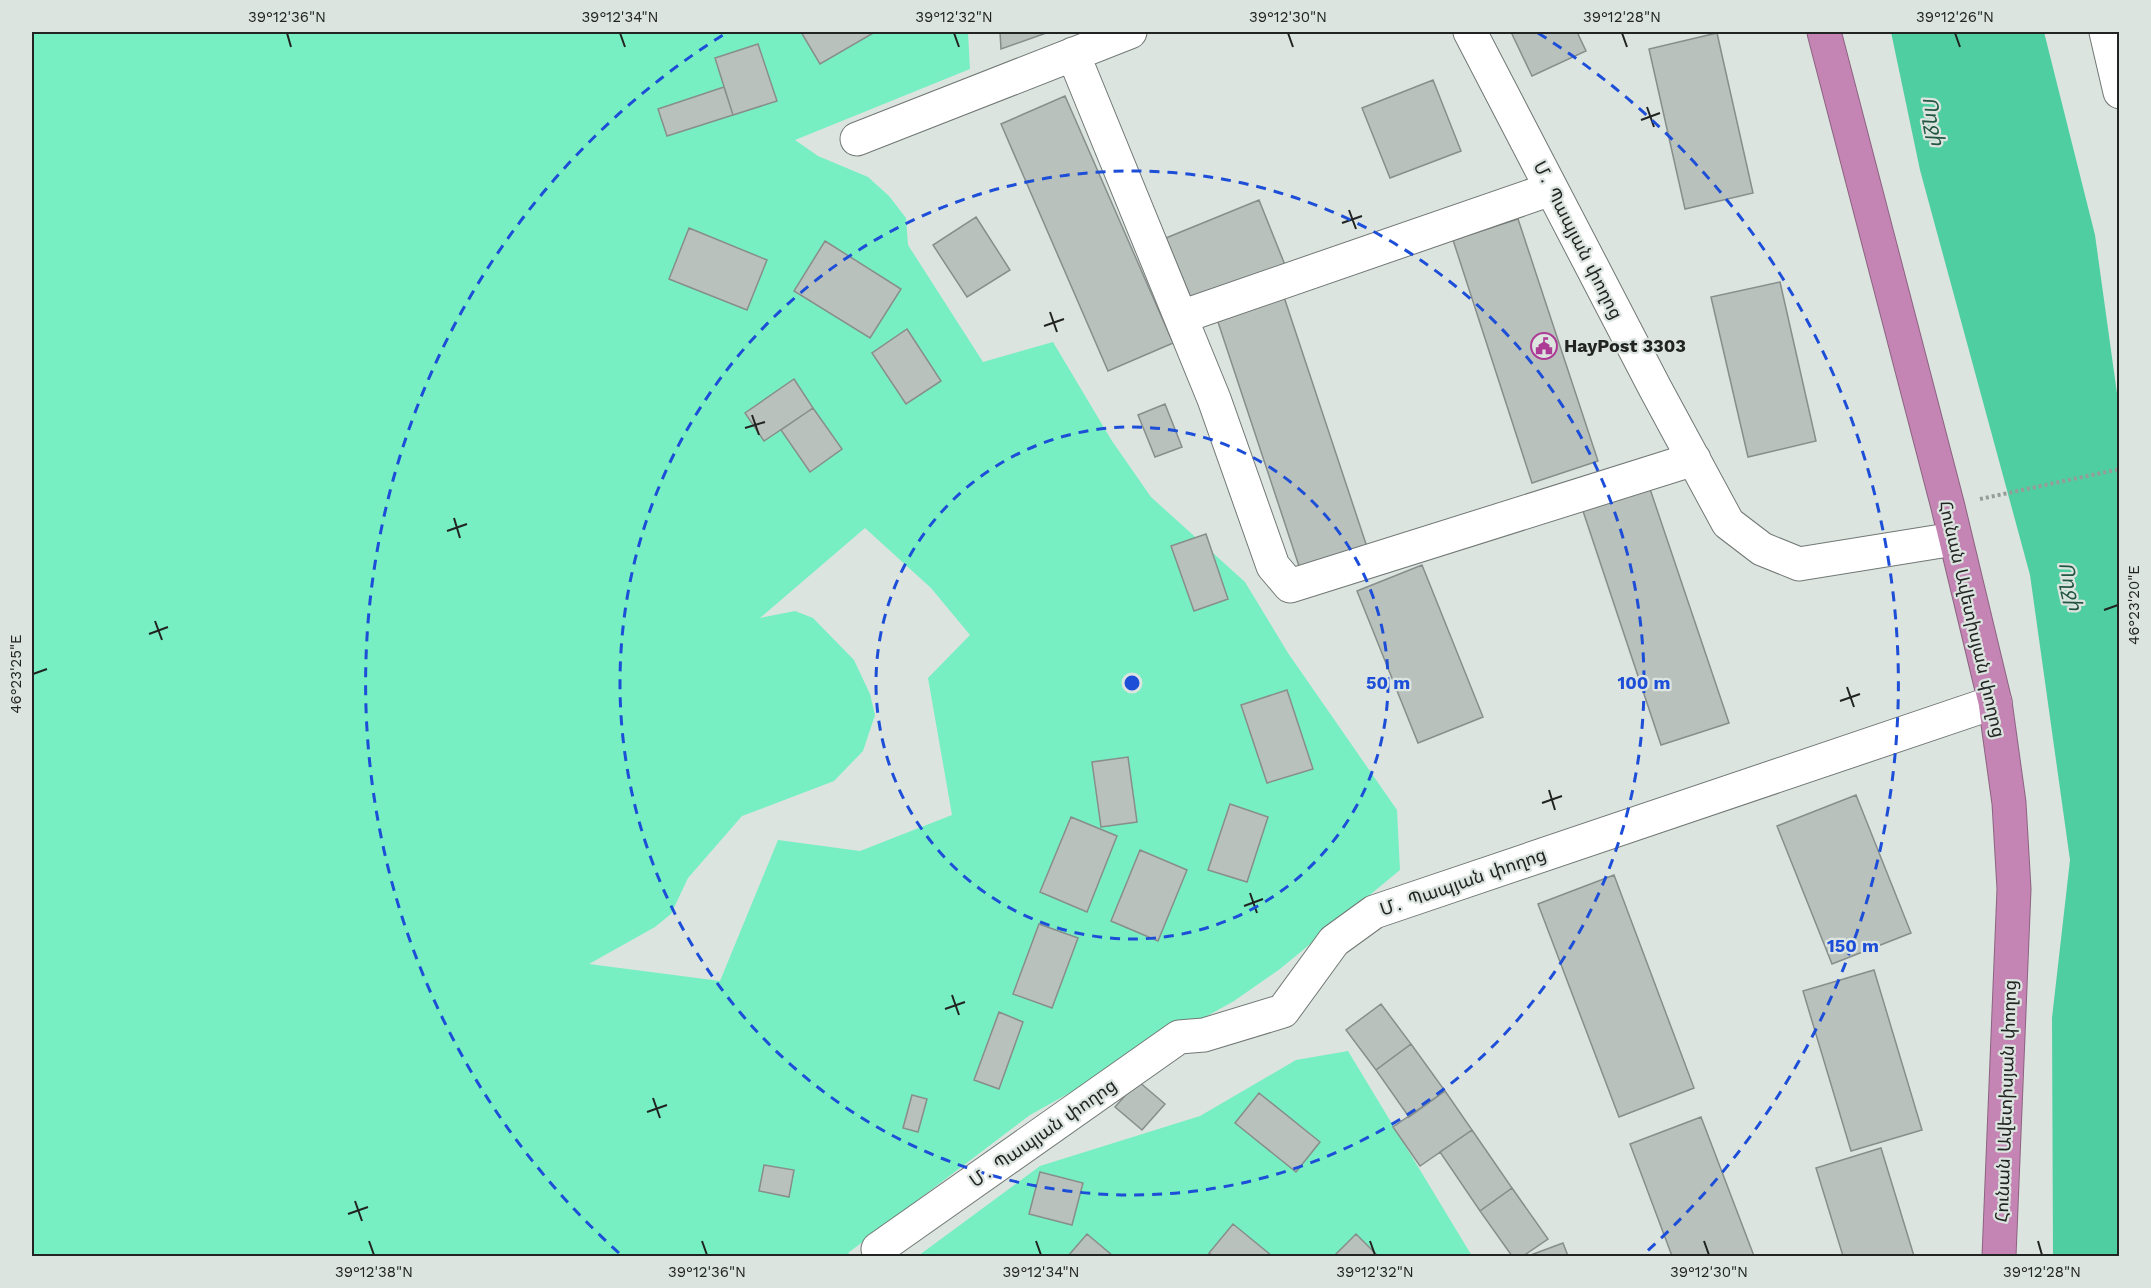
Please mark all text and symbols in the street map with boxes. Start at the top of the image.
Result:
text: 39°12'36"N [248,8,326,26]
text: 39°12'34"N [581,8,659,26]
text: 39°12'32"N [915,8,993,26]
text: 39°12'30"N [1249,8,1327,26]
text: 39°12'28"N [1583,8,1661,26]
text: 39°12'26"N [1916,8,1994,26]
water label: Ողջի [1918,94,1951,149]
street label: Մ․ Պապյան փողոց [1529,157,1627,322]
public building icon: HayPost 3303 [1529,331,1559,361]
place label: HayPost 3303 [1564,335,1686,356]
street label: Հունան Ավետիսյան փողոց [1935,498,2010,739]
water label: Ողջի [2054,559,2088,614]
text: 46°23'20"E [2125,565,2143,645]
text: 46°23'25"E [7,634,25,714]
text: 50 m [1366,672,1410,693]
text: 100 m [1617,672,1671,693]
centre of rings [1122,673,1142,693]
street label: Մ․ Պապյան փողոց [1377,843,1549,920]
text: 150 m [1827,935,1879,956]
street label: Հունան Ավետիսյան փողոց [1991,979,2020,1223]
street label: Մ․ Պապյան փողոց [965,1074,1120,1191]
text: 39°12'38"N [335,1263,413,1281]
text: 39°12'36"N [668,1263,746,1281]
text: 39°12'34"N [1002,1263,1080,1281]
text: 39°12'32"N [1336,1263,1414,1281]
text: 39°12'30"N [1670,1263,1748,1281]
text: 39°12'28"N [2003,1263,2081,1281]

